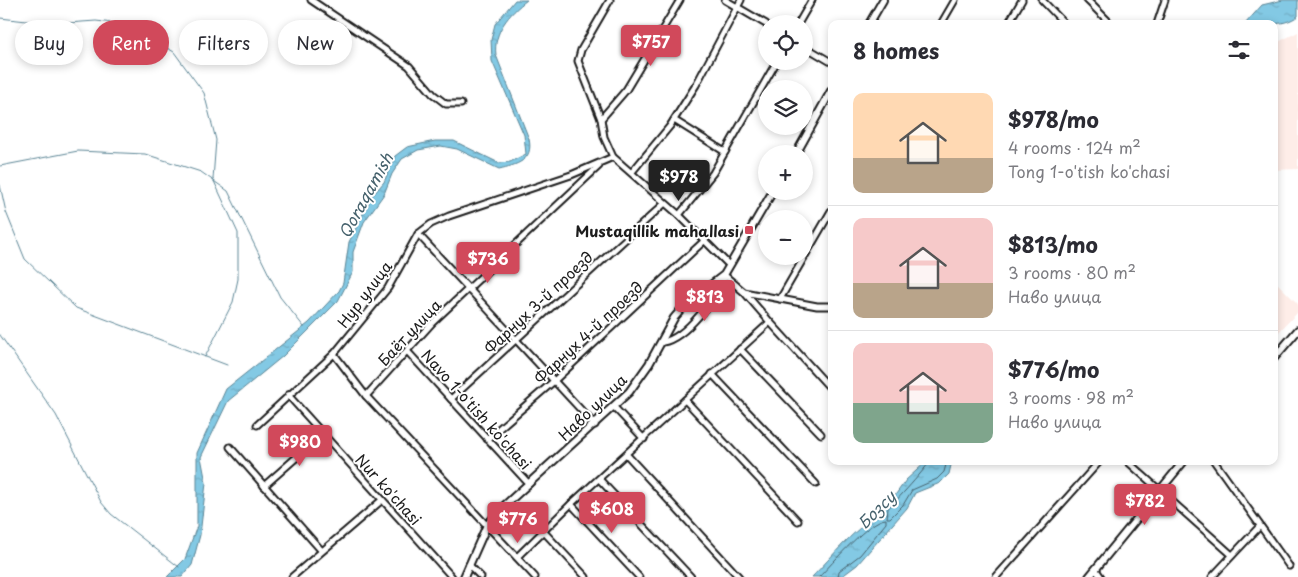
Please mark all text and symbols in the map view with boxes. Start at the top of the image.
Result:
map controls [758,15,813,265]
button: locate [758,15,813,70]
chip: Buy [15,20,83,65]
chip: Rent [93,20,169,65]
chip: Filters [179,20,268,65]
chip: New [278,20,352,65]
pin: $757 [621,24,681,67]
text: $757 [632,29,670,53]
text: 8 homes [853,34,939,66]
icon: filters [1225,36,1253,64]
button: layers [758,80,813,135]
text: $978/mo [1008,103,1099,135]
icon: home [893,113,953,173]
text: 4 rooms · 124 m² [1008,135,1141,159]
button: + [758,145,813,200]
water label: Qoraqamish [332,148,399,242]
text: Tong 1-o'tish ko'chasi [1008,159,1171,183]
pin: $978 [649,160,709,202]
text: $978 [660,164,698,188]
button: − [758,210,813,265]
place label: Mustaqillik mahallasi [575,219,739,242]
marker: Mustaqillik mahallasi [743,224,755,236]
text: $813/mo [1008,228,1098,260]
icon: home [893,238,953,298]
pin: $736 [458,242,518,284]
street label: Фарнух 3-й проезд [478,245,598,359]
text: $736 [467,246,509,270]
street label: Нур улица [331,255,397,332]
text: 3 rooms · 80 m² [1008,260,1136,284]
street label: Фарнух 4-й проезд [528,275,648,389]
pin: $813 [675,280,735,322]
text: $813 [686,284,724,308]
text: Наво улица [1008,284,1101,308]
street label: Баёт улица [372,293,446,370]
street label: Navo 1-o'tish ko'chasi [417,344,537,474]
text: $776/mo [1008,353,1099,385]
icon: home [893,363,953,423]
street label: Наво улица [553,368,632,446]
text: 3 rooms · 98 m² [1008,385,1134,409]
text: Наво улица [1008,409,1101,433]
pin: $980 [270,424,330,467]
text: $980 [279,429,321,453]
street label: Nur ko'chasi [351,448,427,530]
water label: Бозсу [852,483,902,533]
pin: $782 [1115,484,1175,526]
text: $782 [1125,488,1165,512]
pin: $608 [582,492,642,534]
text: $608 [590,496,634,520]
pin: $776 [488,502,548,544]
text: $776 [498,506,538,530]

